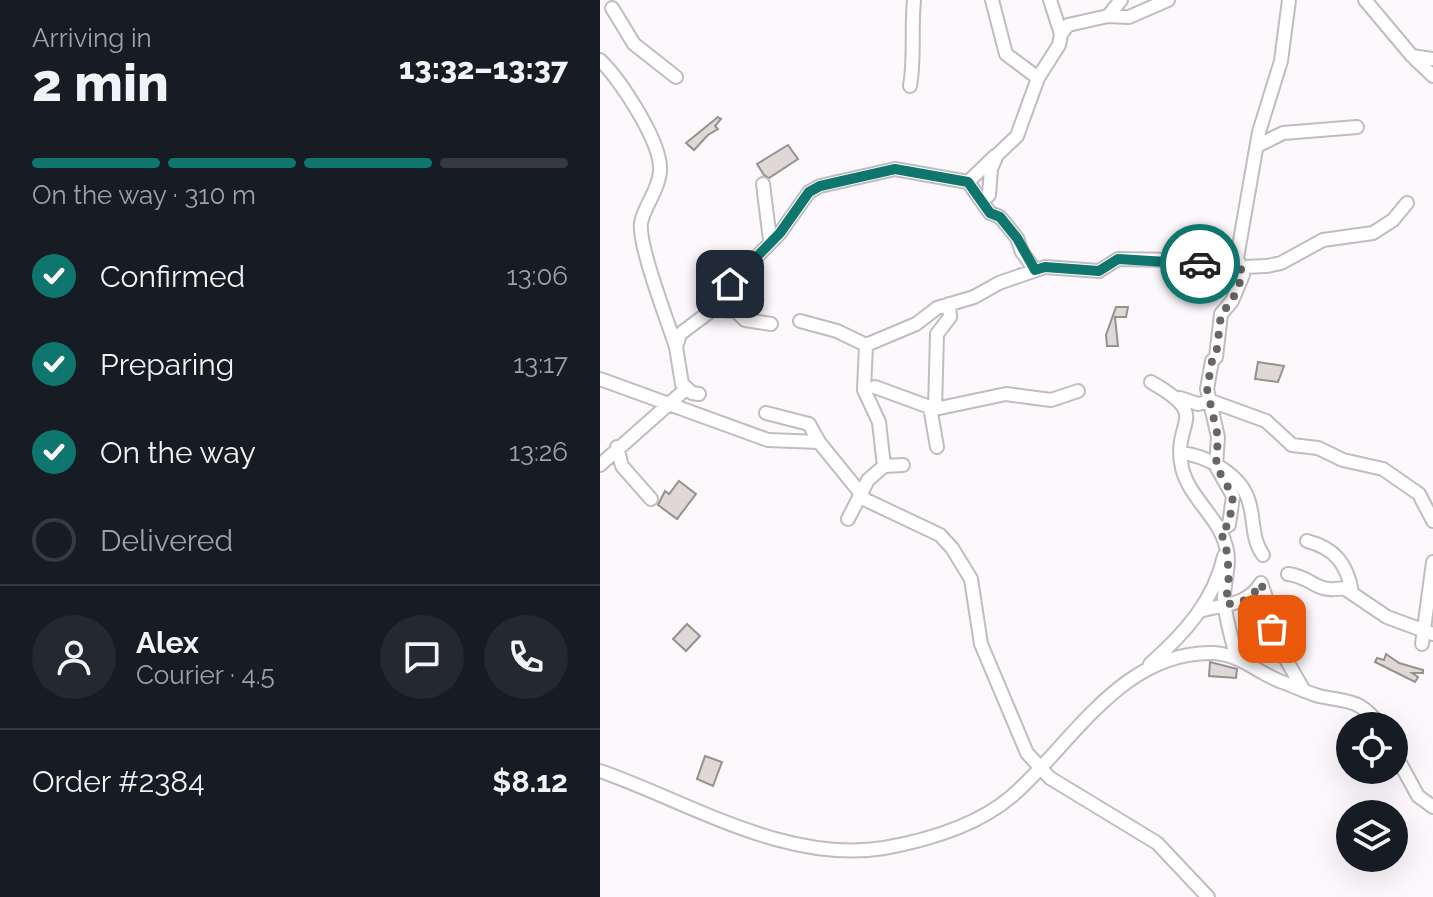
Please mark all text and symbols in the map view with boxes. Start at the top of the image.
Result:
text: Arriving in [32,23,152,53]
text: 13:32–13:37 [399,51,568,86]
text: 2 min [32,52,169,113]
text: On the way · 310 m [32,180,256,210]
courier [1160,224,1240,304]
icon: car [1178,242,1222,286]
pin [696,250,764,318]
icon: check [32,254,76,298]
text: Confirmed [100,259,245,294]
text: 13:06 [507,261,568,291]
icon: home [708,262,752,306]
icon: check [32,342,76,386]
text: Preparing [100,347,234,382]
text: 13:17 [513,349,568,379]
icon: check [32,430,76,474]
text: On the way [100,435,256,470]
text: 13:26 [509,437,568,467]
text: Delivered [100,523,233,558]
pin [1238,595,1306,663]
icon: bag [1250,607,1294,651]
button: person [32,615,116,699]
button: chat [380,615,464,699]
button: phone [484,615,568,699]
text: Alex [136,625,199,660]
text: Courier · 4.5 [136,660,275,690]
map controls [1336,712,1408,872]
button: locate [1336,712,1408,784]
text: Order #2384 [32,764,205,799]
text: $8.12 [492,764,568,799]
button: layers [1336,800,1408,872]

